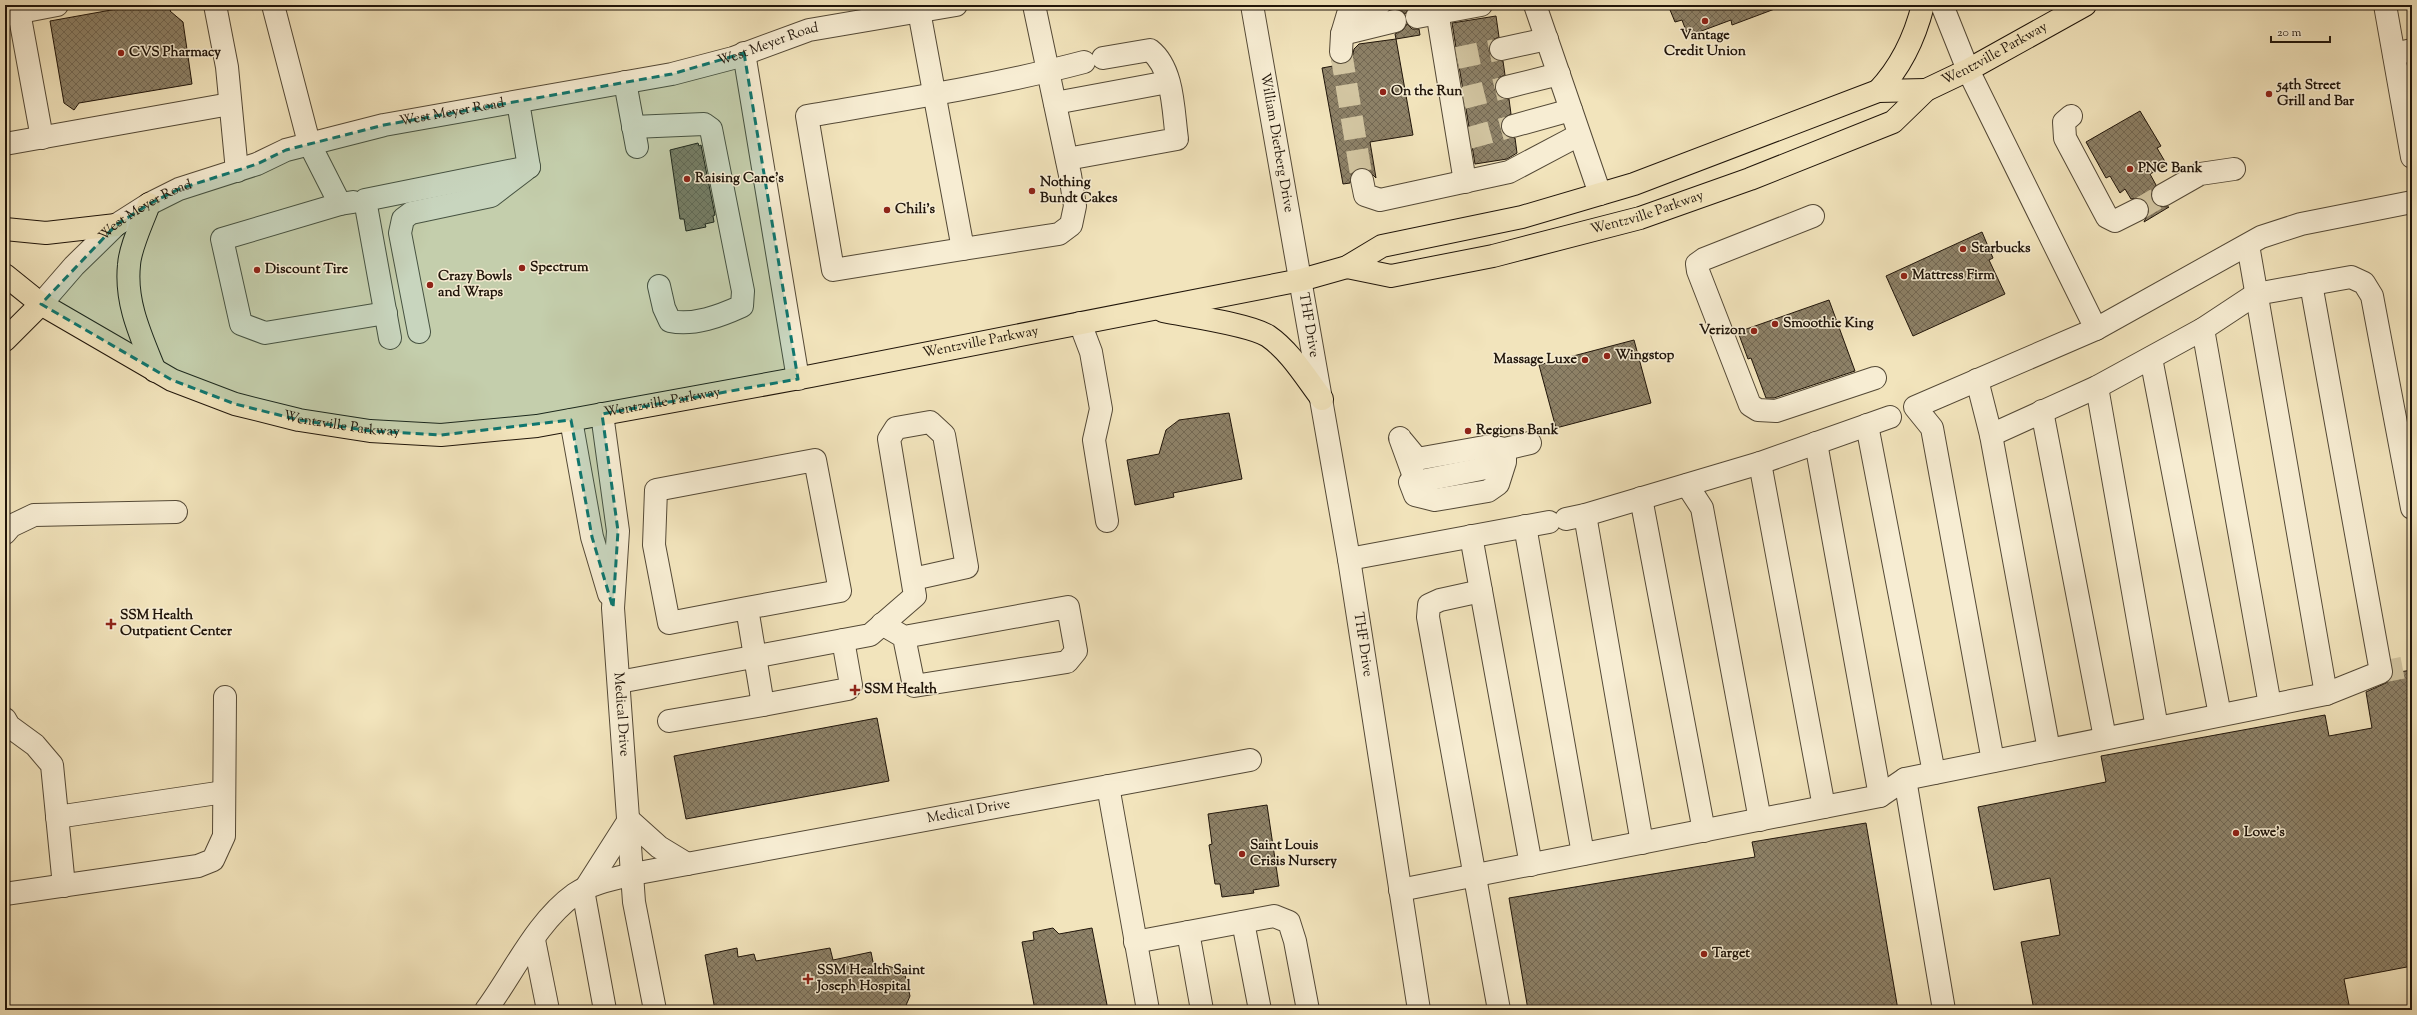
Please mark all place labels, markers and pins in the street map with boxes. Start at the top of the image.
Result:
marker: Vantage Credit Union [1700,16,1710,26]
place label: Vantage Credit Union [1664,26,1747,62]
place label: CVS Pharmacy [129,43,221,63]
marker: CVS Pharmacy [116,48,126,58]
place label: 54th Street Grill and Bar [2276,76,2355,112]
place label: On the Run [1391,82,1463,102]
marker: On the Run [1378,87,1388,97]
marker: 54th Street Grill and Bar [2264,89,2274,99]
place label: PNC Bank [2138,159,2203,179]
marker: PNC Bank [2125,164,2135,174]
place label: Raising Cane's [695,169,784,189]
place label: Nothing Bundt Cakes [1040,173,1118,209]
marker: Raising Cane's [682,174,692,184]
marker: Nothing Bundt Cakes [1027,186,1037,196]
place label: Chili's [895,200,936,220]
marker: Chili's [882,205,892,215]
place label: Starbucks [1971,239,2031,259]
marker: Starbucks [1958,244,1968,254]
place label: Spectrum [530,258,589,278]
place label: Discount Tire [265,260,349,280]
marker: Spectrum [517,263,527,273]
marker: Discount Tire [252,265,262,275]
place label: Mattress Firm [1912,266,1995,286]
place label: Crazy Bowls and Wraps [438,267,512,303]
marker: Mattress Firm [1899,271,1909,281]
marker: Crazy Bowls and Wraps [425,280,435,290]
place label: Smoothie King [1783,314,1874,334]
marker: Smoothie King [1770,319,1780,329]
place label: Verizon [1699,321,1747,341]
marker: Verizon [1749,326,1759,336]
place label: Wingstop [1615,346,1674,366]
place label: Massage Luxe [1494,350,1577,370]
marker: Wingstop [1602,351,1612,361]
marker: Massage Luxe [1580,355,1590,365]
place label: Regions Bank [1476,421,1559,441]
marker: Regions Bank [1463,426,1473,436]
place label: SSM Health Outpatient Center [120,606,233,642]
marker: SSM Health Outpatient Center [105,618,117,630]
place label: SSM Health [864,680,938,700]
marker: SSM Health [849,684,861,696]
place label: Lowe's [2244,823,2285,843]
marker: Lowe's [2231,828,2241,838]
place label: Saint Louis Crisis Nursery [1250,836,1337,872]
marker: Saint Louis Crisis Nursery [1237,849,1247,859]
place label: Target [1712,944,1750,964]
marker: Target [1699,949,1709,959]
place label: SSM Health Saint Joseph Hospital [816,961,925,997]
marker: SSM Health Saint Joseph Hospital [802,973,814,985]

